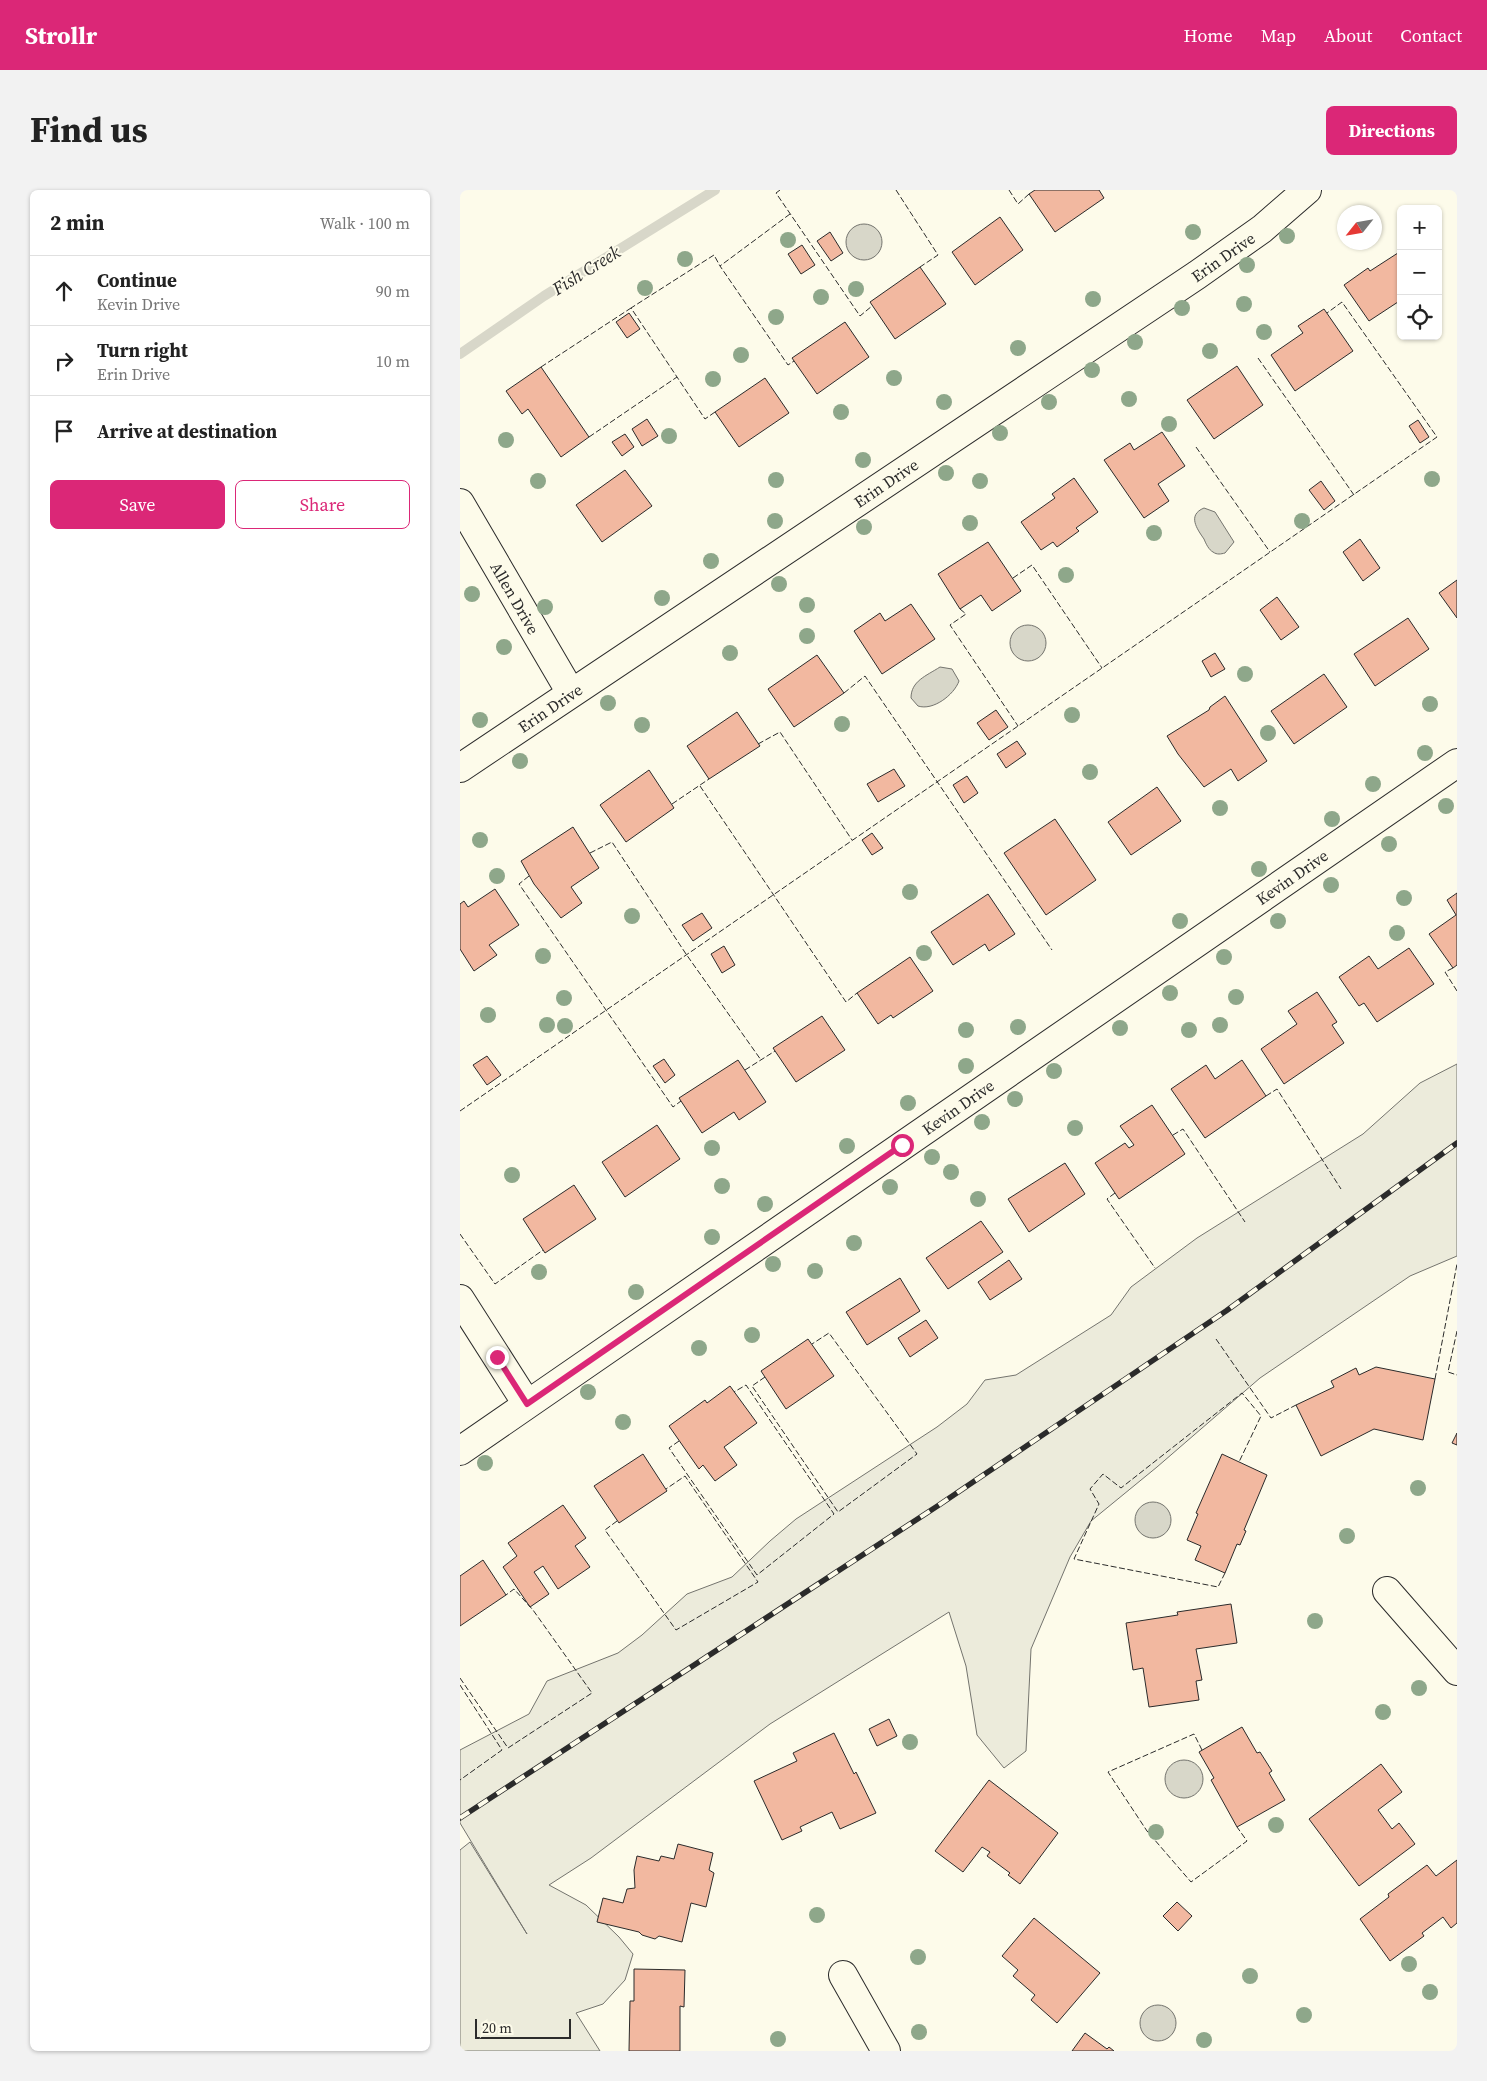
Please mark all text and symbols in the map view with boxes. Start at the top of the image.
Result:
text: Strollr [25,19,97,52]
text: Home [1184,23,1233,48]
text: Map [1261,23,1296,48]
text: About [1324,23,1372,48]
text: Contact [1400,23,1462,48]
text: Find us [30,106,148,154]
button: Directions [1326,106,1457,155]
north arrow [1337,205,1382,250]
map controls [1397,205,1442,340]
button: + [1397,205,1442,250]
text: 2 min [50,208,105,237]
text: Walk · 100 m [320,212,410,234]
street label: Erin Drive [1187,227,1259,287]
water label: Fish Creek [546,239,625,301]
button: − [1397,250,1442,295]
text: Continue [97,267,177,293]
icon: ahead [50,277,78,305]
text: 90 m [376,280,410,302]
text: Kevin Drive [97,293,180,315]
button: locate [1397,295,1442,340]
text: Turn right [97,337,188,363]
icon: right [50,347,78,375]
text: 10 m [376,350,410,372]
text: Erin Drive [97,363,170,385]
icon: arrive [50,417,78,445]
text: Arrive at destination [97,418,277,444]
street label: Erin Drive [850,453,922,513]
button: Save [50,480,225,529]
button: Share [235,480,410,529]
street label: Allen Drive [485,558,545,638]
street label: Erin Drive [514,678,586,738]
street label: Kevin Drive [1252,844,1332,910]
street label: Kevin Drive [918,1074,998,1140]
route start [891,1134,914,1157]
route end [486,1346,509,1369]
scale bar [475,2016,571,2039]
text: 20 m [482,2018,512,2038]

